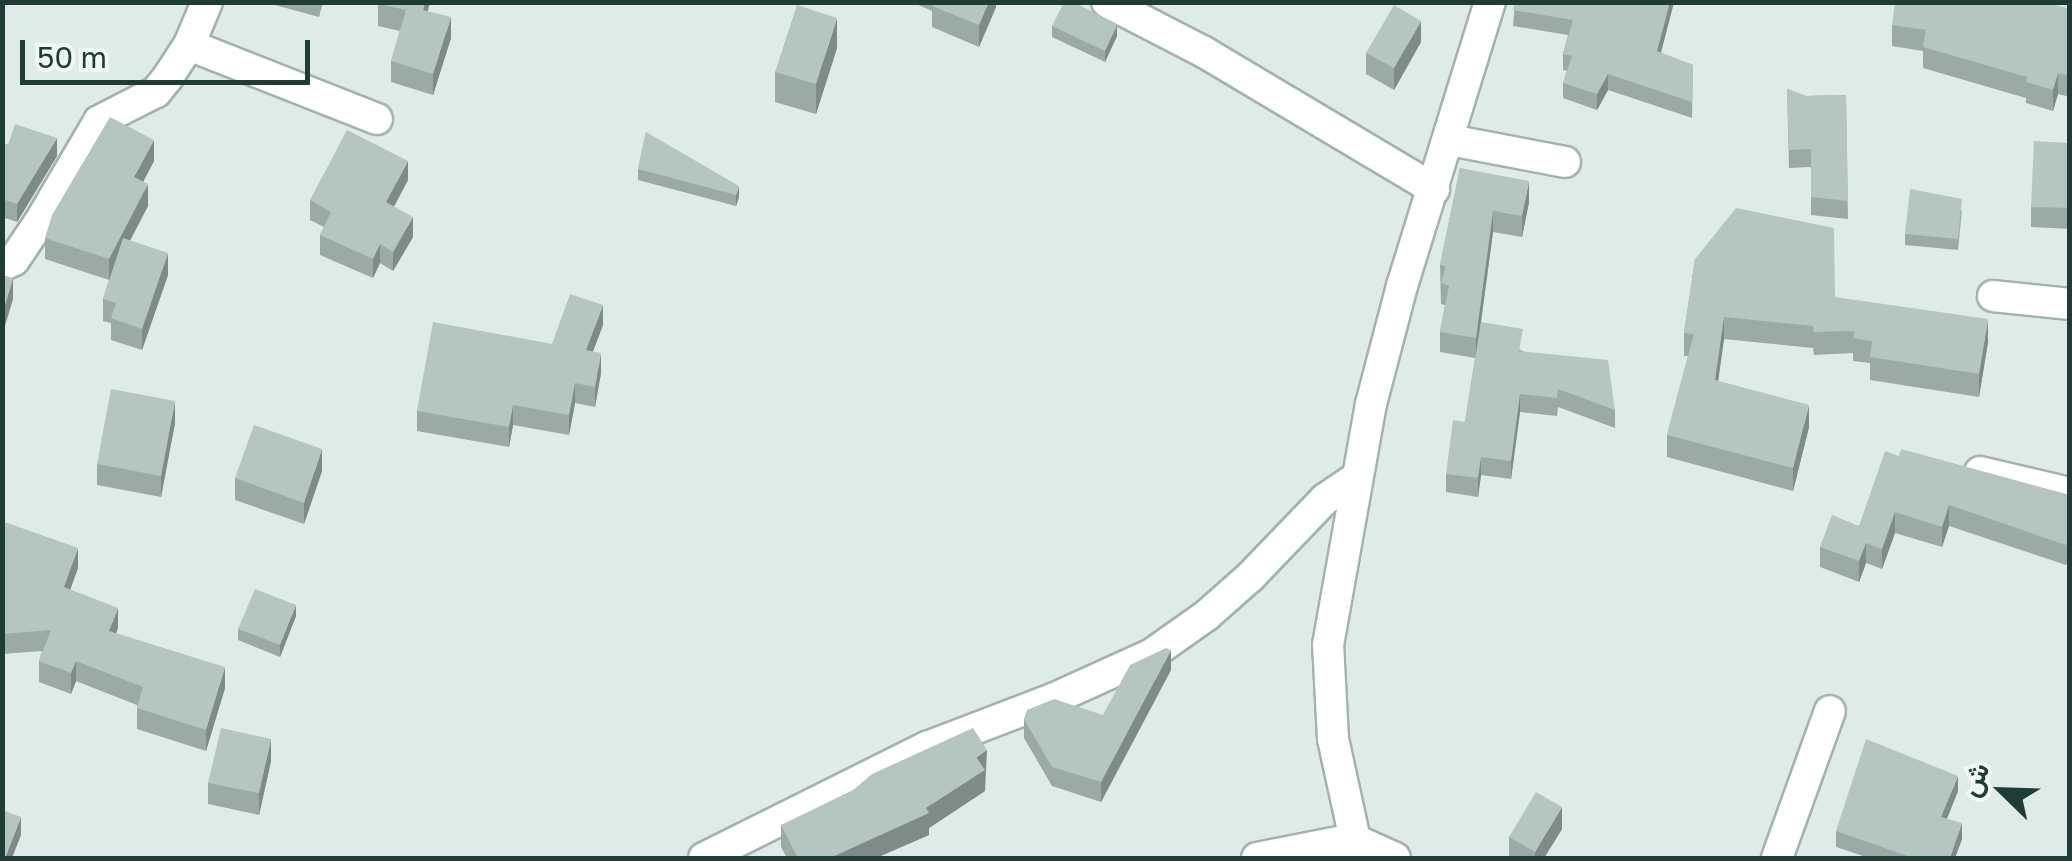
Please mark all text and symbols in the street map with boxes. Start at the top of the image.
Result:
scale bar [25,20,315,82]
text: 50 m [37,39,107,75]
north arrow [1952,741,2052,841]
text: ش [1952,757,1996,801]

